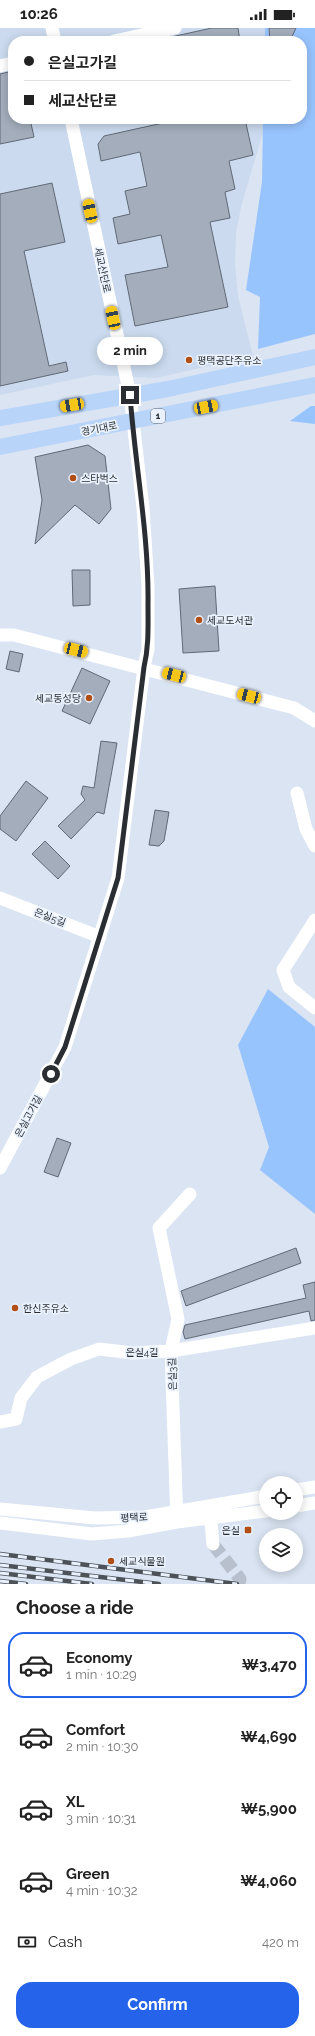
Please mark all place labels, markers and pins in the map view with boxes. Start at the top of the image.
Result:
marker: 평택공단주유소 [184,355,194,365]
place label: 평택공단주유소 [197,355,261,366]
marker: 스타벅스 [68,473,78,483]
place label: 스타벅스 [81,473,118,484]
marker: 세교도서관 [194,615,204,625]
place label: 세교도서관 [207,615,254,626]
place label: 세교동성당 [35,693,81,704]
marker: 세교동성당 [84,693,94,703]
marker: 한신주유소 [10,1303,20,1313]
place label: 한신주유소 [23,1303,69,1314]
place label: 은실 [222,1525,240,1536]
marker: 은실 [243,1525,253,1535]
marker: 세교식물원 [106,1556,116,1566]
place label: 세교식물원 [119,1556,165,1567]

